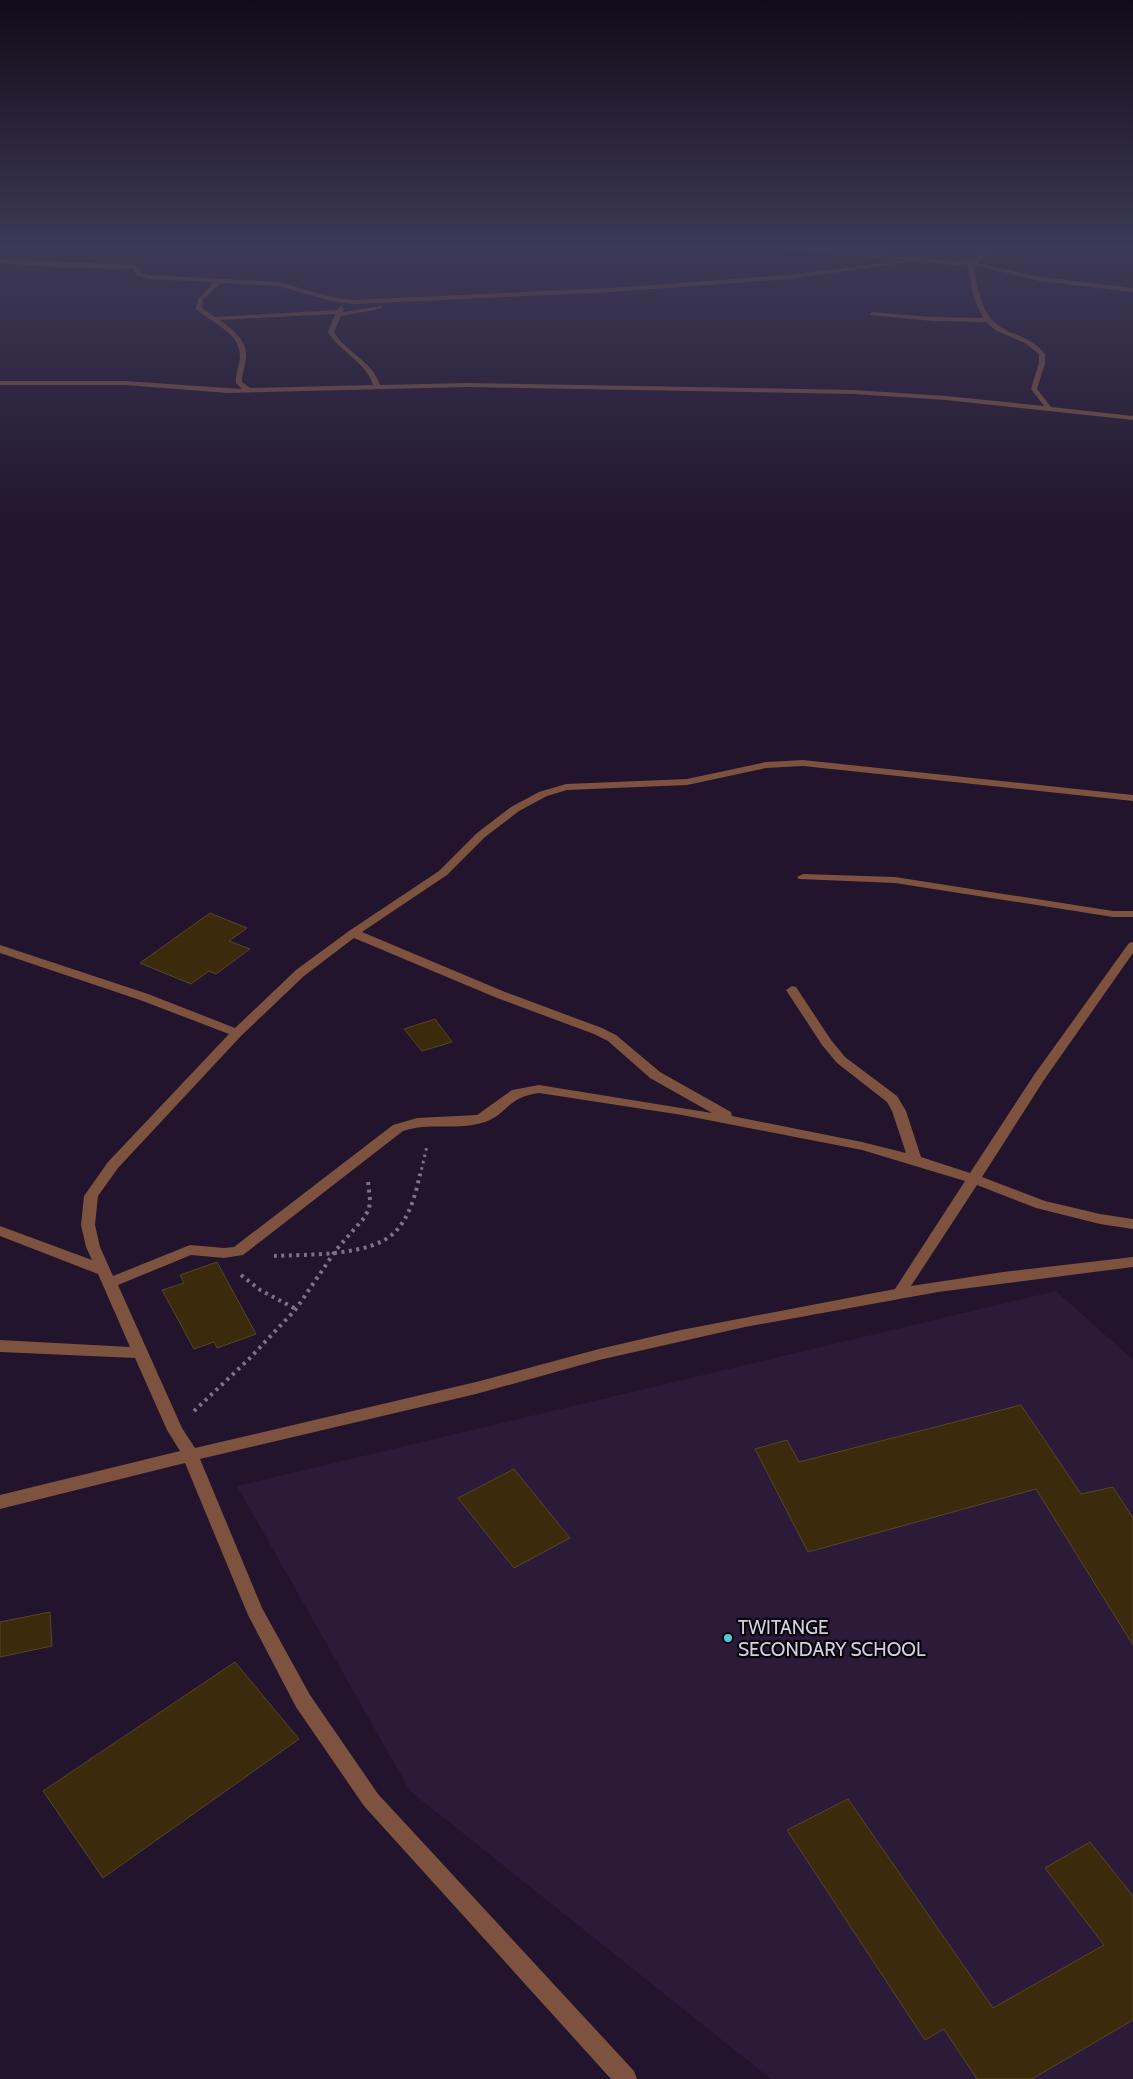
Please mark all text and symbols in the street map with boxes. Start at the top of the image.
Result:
place label: TWITANGE SECONDARY SCHOOL [738,1616,926,1661]
marker: TWITANGE SECONDARY SCHOOL [722,1632,734,1644]

